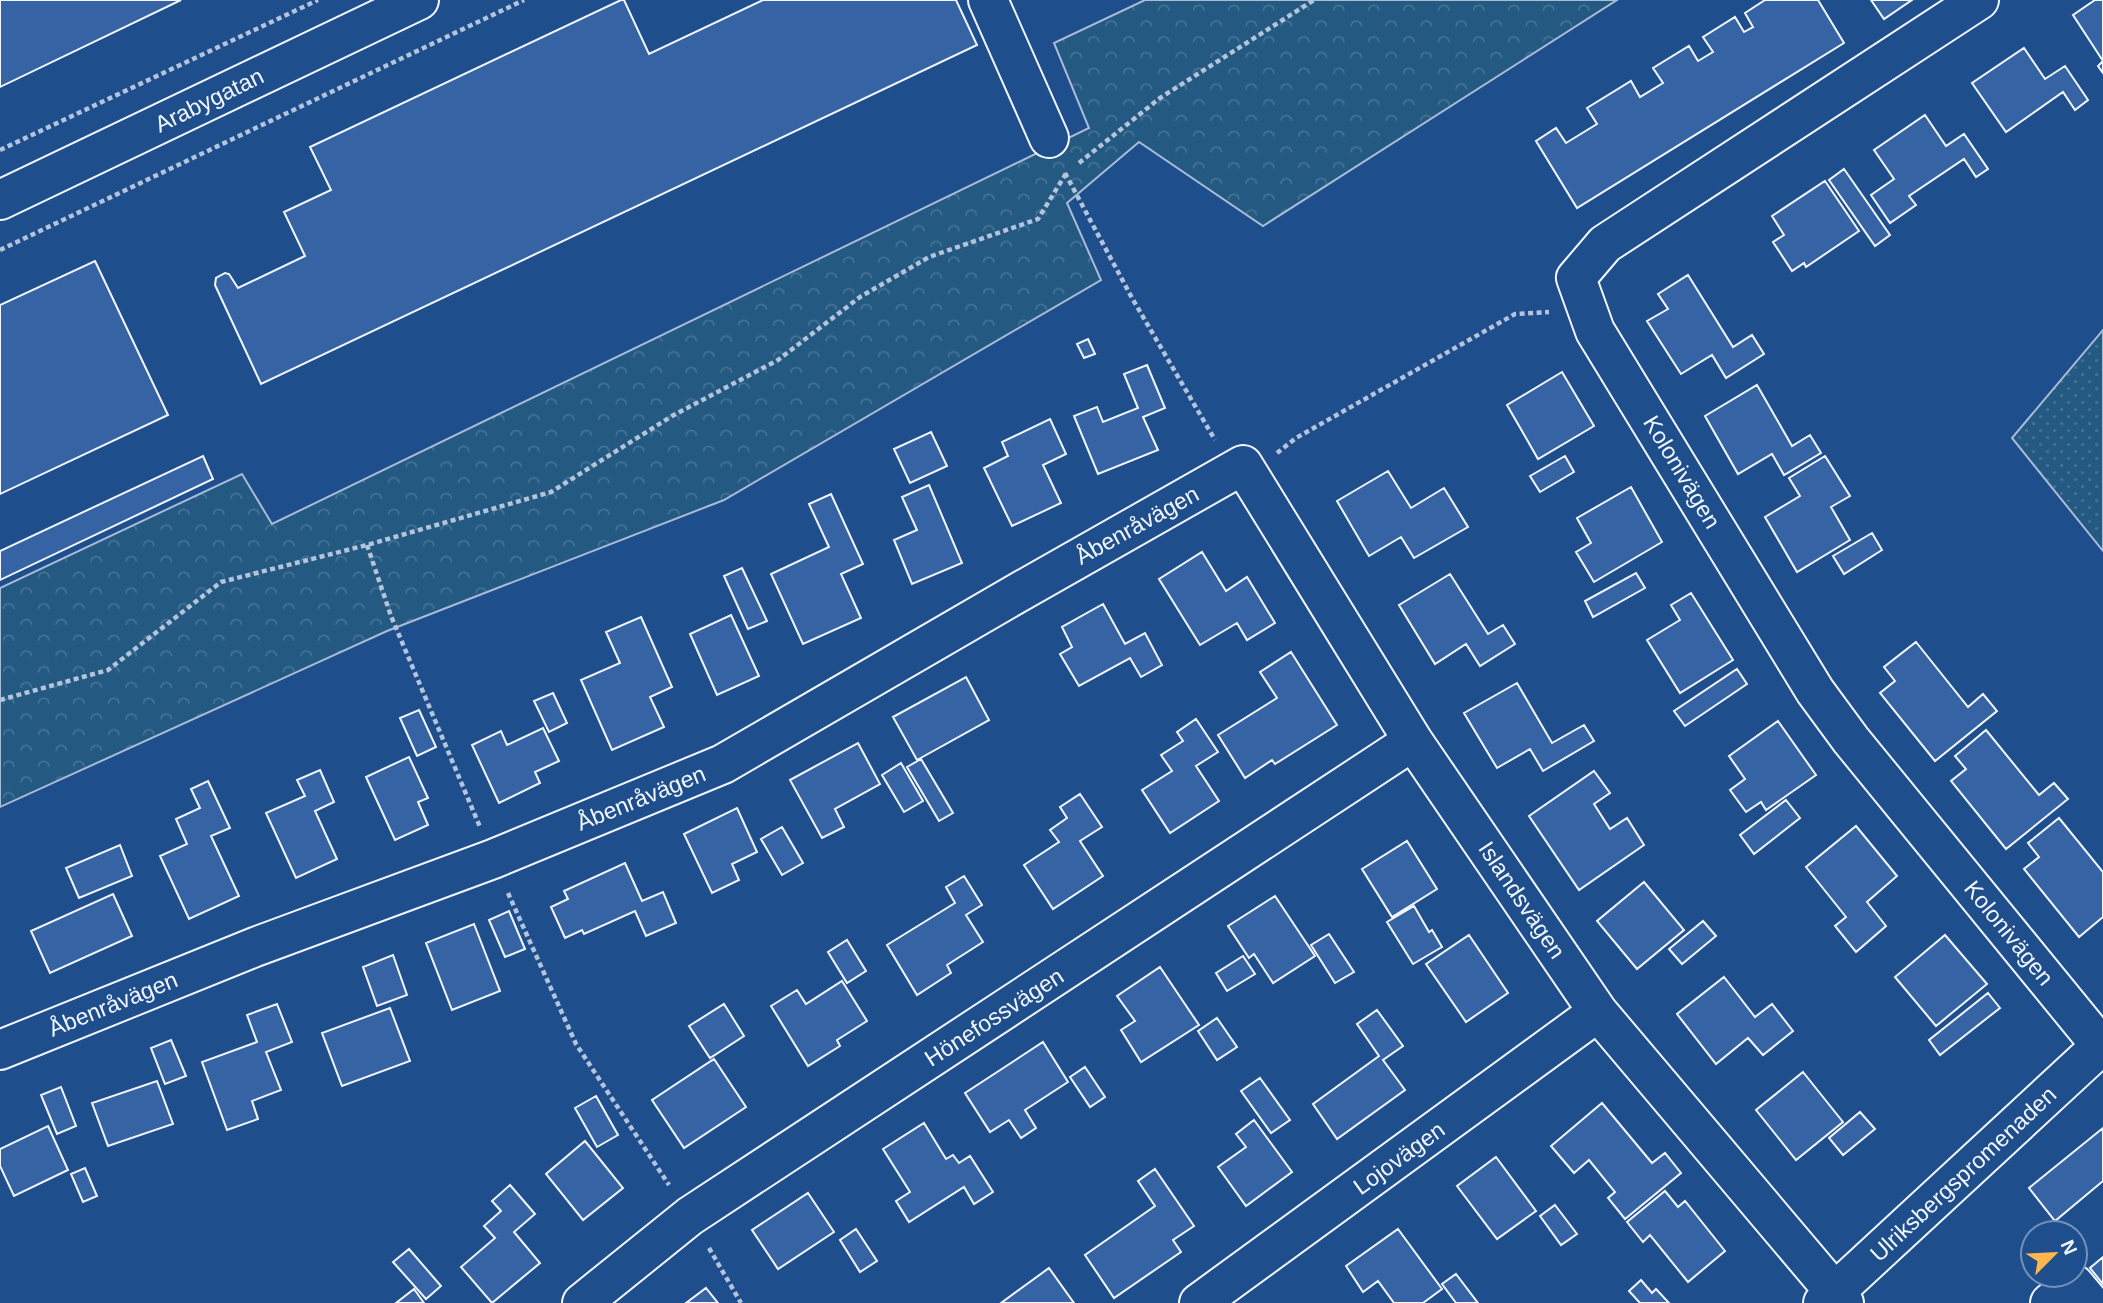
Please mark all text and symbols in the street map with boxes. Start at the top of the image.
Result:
street label: Arabygatan [150,63,268,137]
street label: Kolonivägen [1638,411,1726,533]
street label: Åbenråvägen [1070,480,1203,570]
street label: Åbenråvägen [572,759,709,836]
street label: Islandsvägen [1473,837,1571,963]
street label: Kolonivägen [1959,876,2059,990]
street label: Hönefossvägen [920,963,1068,1071]
street label: Åbenråvägen [44,965,181,1042]
street label: Ulriksbergspromenaden [1865,1081,2061,1267]
street label: Lojovägen [1348,1116,1450,1200]
north arrow [2019,1219,2089,1289]
text: N [2057,1237,2081,1258]

